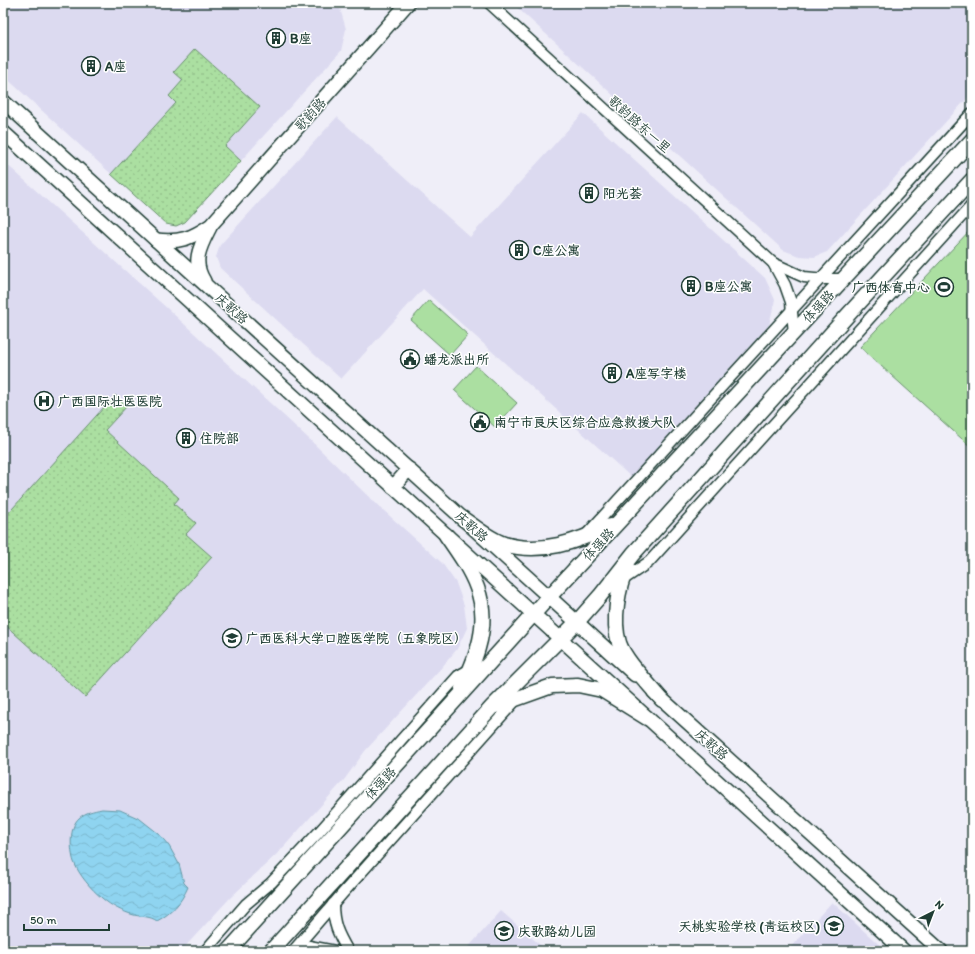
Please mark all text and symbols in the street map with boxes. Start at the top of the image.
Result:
building icon: B座 [265,27,287,49]
place label: B座 [290,31,311,46]
building icon: A座 [80,55,102,77]
place label: A座 [104,59,126,74]
street label: 歌韵路东一里 [606,93,674,156]
street label: 歌韵路 [292,95,329,134]
building icon: 阳光荟 [578,182,600,204]
place label: 阳光荟 [603,186,642,201]
building icon: C座公寓 [508,239,530,261]
place label: C座公寓 [533,243,580,258]
building icon: B座公寓 [680,275,702,297]
sports icon: 广西体育中心 [933,276,955,298]
place label: B座公寓 [705,279,752,294]
place label: 广西体育中心 [852,280,930,295]
street label: 体强路 [800,287,837,326]
street label: 庆歌路 [212,290,251,327]
public building icon: 蟠龙派出所 [399,348,421,370]
place label: 蟠龙派出所 [424,352,489,367]
building icon: A座写字楼 [601,362,623,384]
place label: A座写字楼 [625,366,686,381]
hospital icon: 广西国际壮医医院 [33,390,55,412]
place label: 广西国际壮医医院 [58,394,162,409]
public building icon: 南宁市良庆区综合应急救援大队 [469,411,491,433]
place label: 南宁市良庆区综合应急救援大队 [494,415,676,430]
building icon: 住院部 [175,427,197,449]
place label: 住院部 [200,431,239,446]
street label: 庆歌路 [452,508,491,545]
street label: 体强路 [580,525,617,564]
school or university icon: 广西医科大学口腔医学院（五象院区） [221,627,243,649]
place label: 广西医科大学口腔医学院（五象院区） [246,631,467,646]
street label: 庆歌路 [692,726,731,763]
street label: 体强路 [362,764,399,803]
north arrow [913,892,953,932]
text: N [932,898,946,912]
scale bar [24,906,109,932]
text: 50 m [30,913,56,927]
school or university icon: 天桃实验学校 (青运校区) [823,915,845,937]
place label: 天桃实验学校 (青运校区) [679,919,820,935]
school or university icon: 庆歌路幼儿园 [493,920,515,942]
place label: 庆歌路幼儿园 [518,924,596,939]

